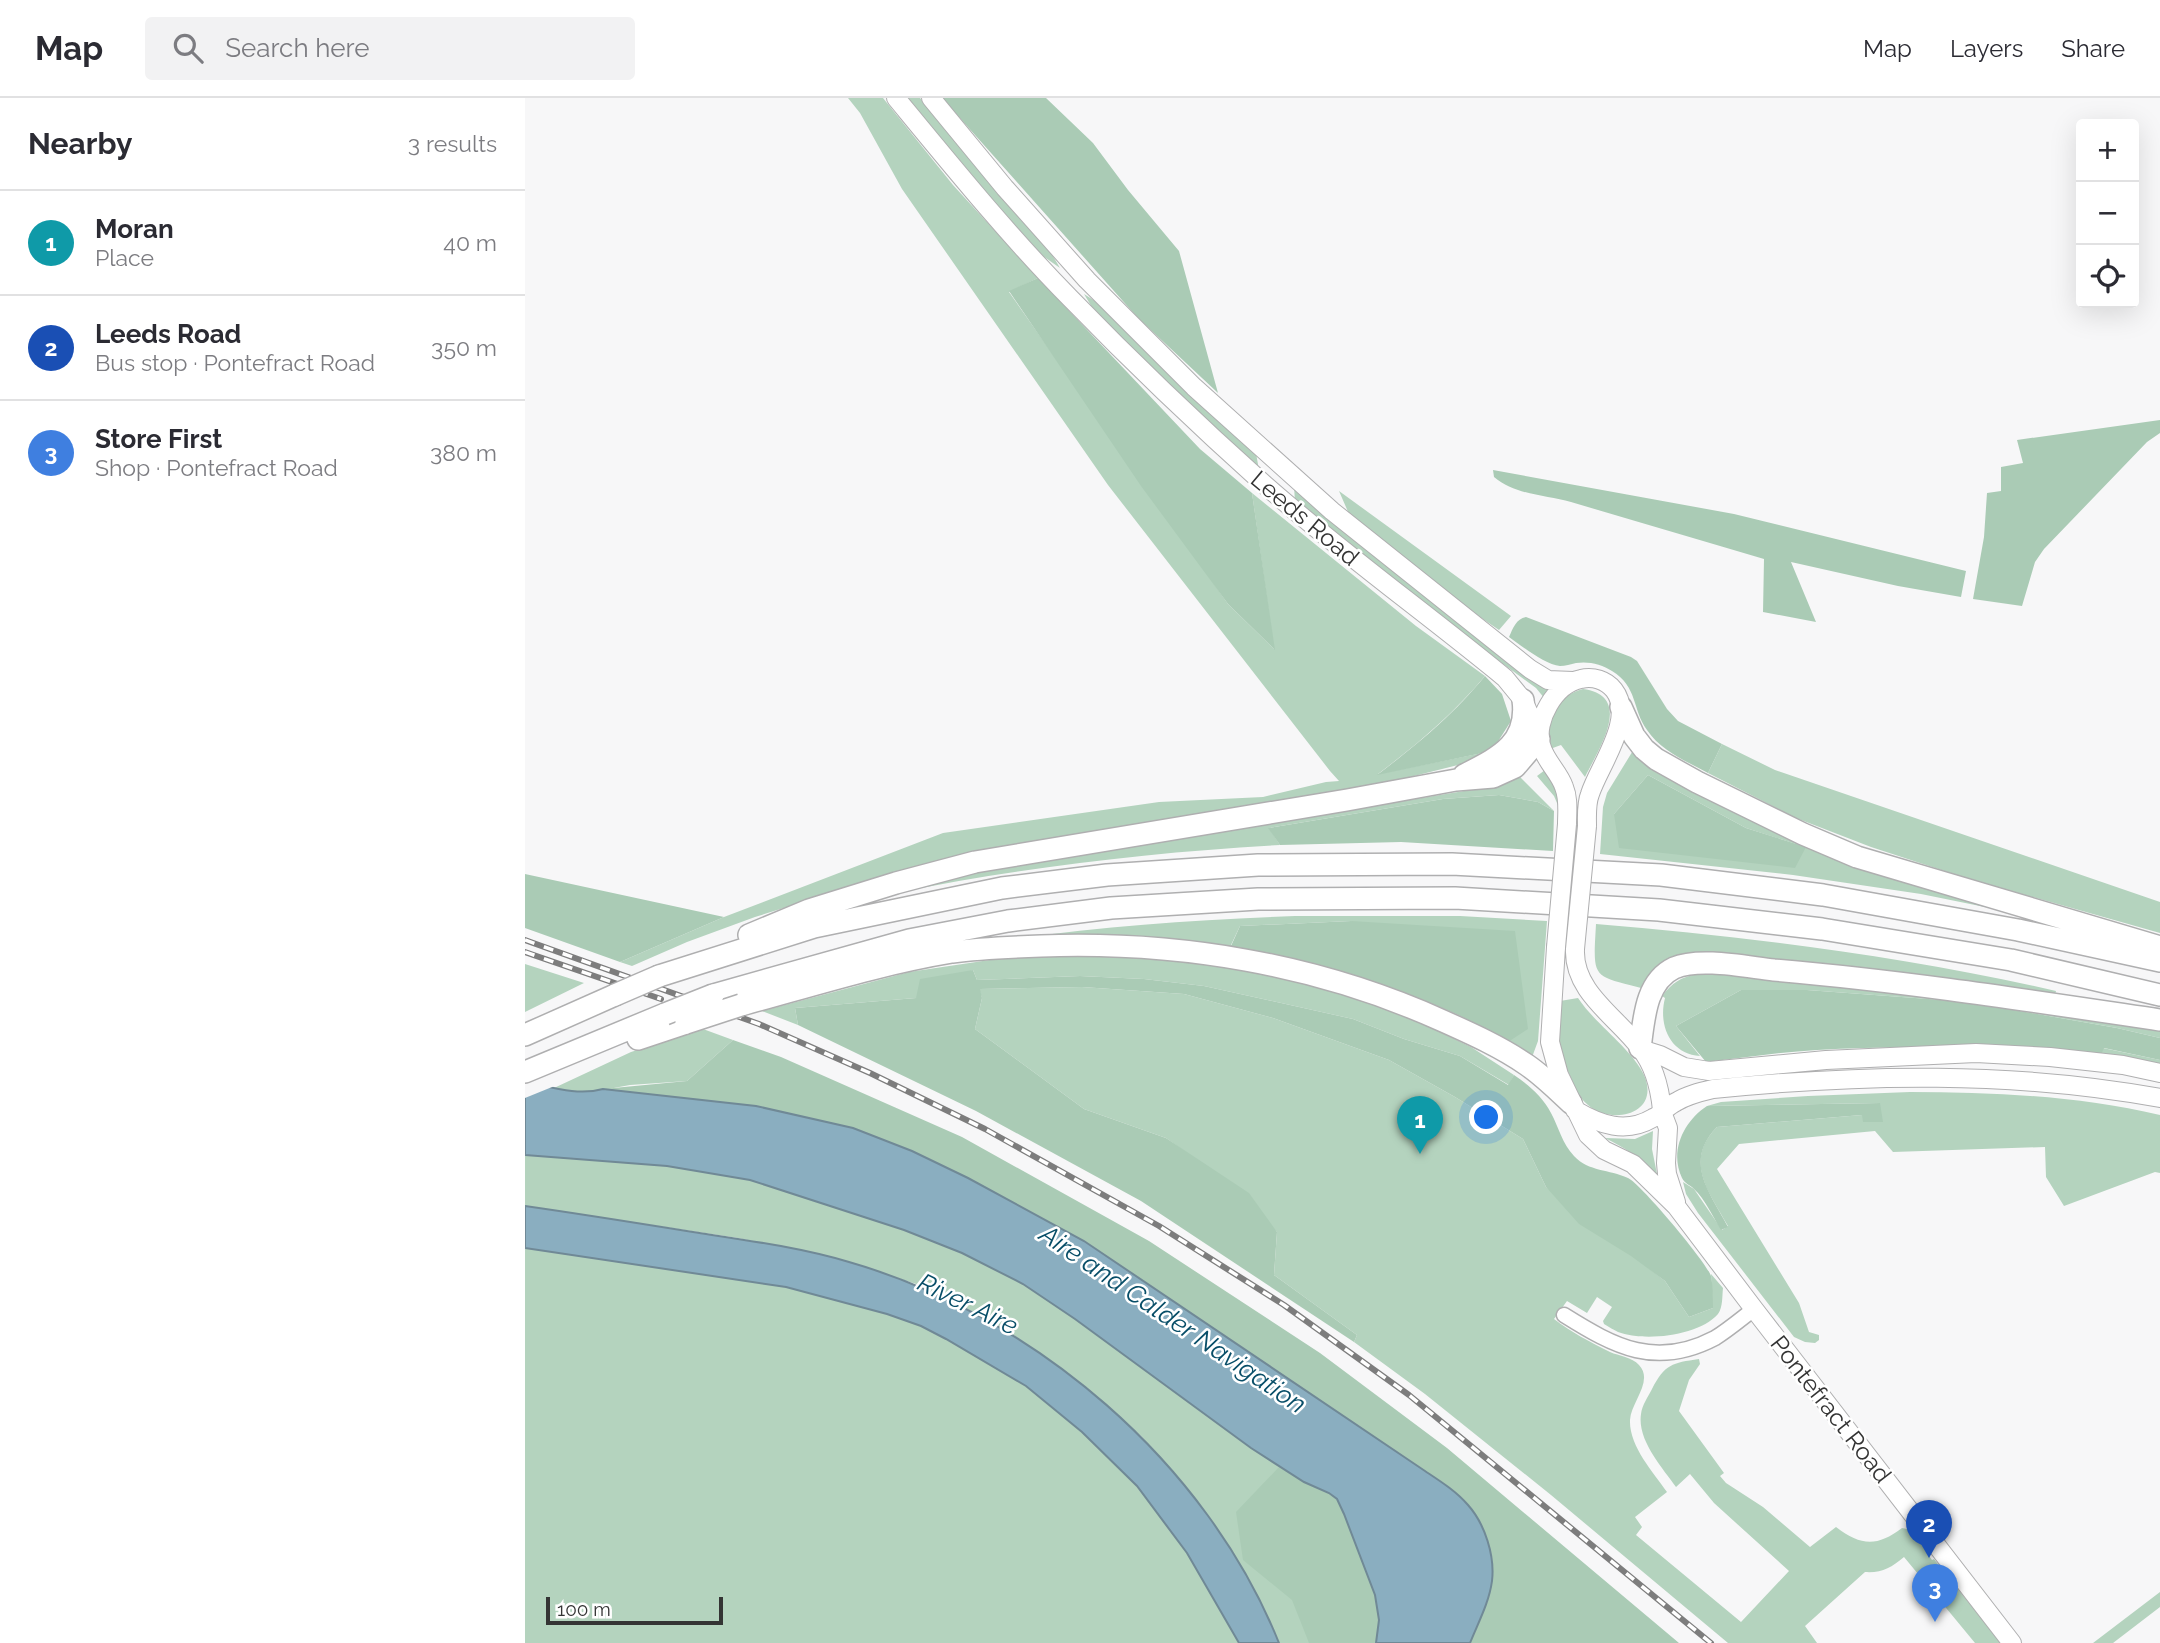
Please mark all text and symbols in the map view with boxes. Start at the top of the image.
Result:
search box [145,17,635,80]
text: Map [35,29,103,68]
icon: search [169,29,207,67]
text: Search here [225,33,370,63]
text: Map [1863,34,1912,63]
text: Layers [1950,34,2023,63]
text: Share [2061,34,2125,63]
map controls [2076,119,2139,308]
button: + [2076,119,2139,182]
text: Nearby [28,126,132,161]
text: 3 results [408,130,497,157]
button: − [2076,182,2139,245]
text: Moran [95,214,174,244]
text: 1 [45,229,57,256]
text: 40 m [443,229,497,256]
text: Place [95,244,154,271]
button: locate [2076,245,2139,308]
text: Leeds Road [95,319,241,349]
text: 2 [45,334,57,361]
text: 350 m [431,334,497,361]
text: Bus stop · Pontefract Road [95,349,375,376]
text: Store First [95,424,222,454]
text: 3 [45,439,57,466]
text: 380 m [430,439,497,466]
text: Shop · Pontefract Road [95,454,338,481]
street label: Leeds Road [1245,464,1365,572]
pin: 1 [1397,1096,1443,1154]
your location [1469,1100,1503,1134]
water label: Aire and Calder Navigation [1033,1218,1312,1419]
water label: River Aire [913,1267,1023,1341]
street label: Pontefract Road [1765,1330,1897,1488]
pin: 2 [1906,1500,1952,1558]
pin: 3 [1912,1564,1958,1622]
scale bar [546,1594,723,1626]
text: 100 m [557,1598,611,1620]

